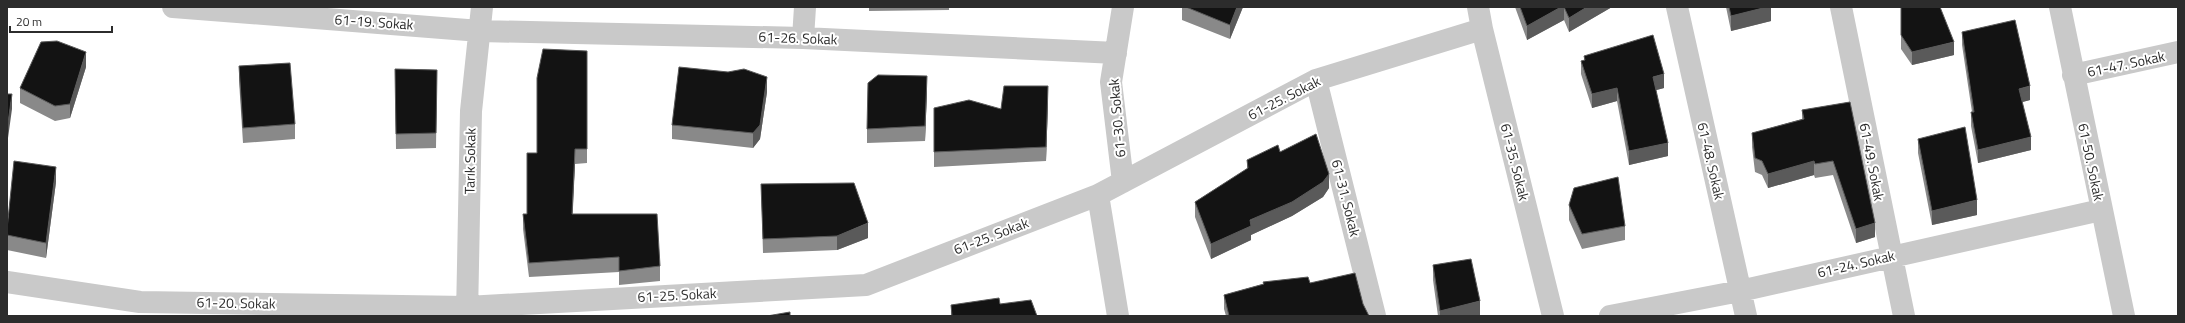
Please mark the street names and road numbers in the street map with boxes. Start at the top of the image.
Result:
street label: 61-19. Sokak [334,8,414,35]
street label: 61-26. Sokak [758,26,838,49]
street label: 61-47. Sokak [2085,45,2167,82]
street label: 61-25. Sokak [1244,70,1324,125]
street label: 61-30. Sokak [1103,78,1130,158]
street label: 61-48. Sokak [1692,120,1731,202]
street label: 61-35. Sokak [1496,121,1535,203]
street label: 61-49. Sokak [1855,121,1890,203]
street label: 61-50. Sokak [2073,121,2110,203]
street label: Tarık Sokak [458,127,481,194]
street label: 61-31. Sokak [1327,157,1366,239]
street label: 61-25. Sokak [950,211,1032,259]
street label: 61-24. Sokak [1815,244,1897,283]
street label: 61-25. Sokak [637,282,717,307]
street label: 61-20. Sokak [196,291,276,314]

